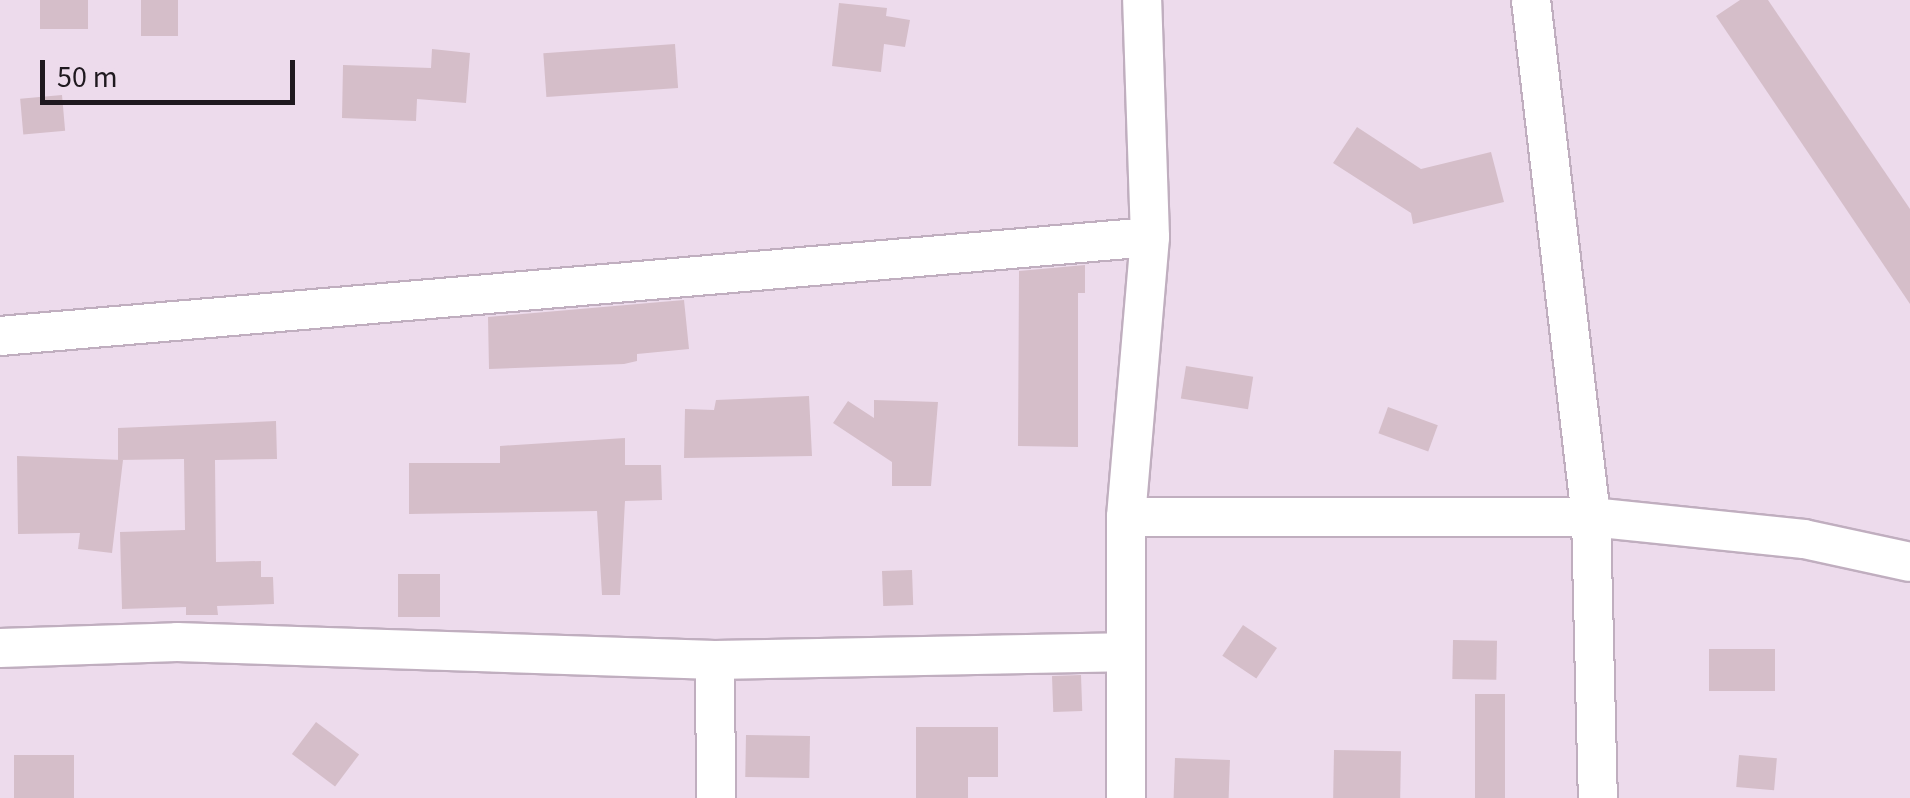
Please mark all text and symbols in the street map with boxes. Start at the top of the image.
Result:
scale bar [45,40,300,102]
text: 50 m [57,56,118,99]

